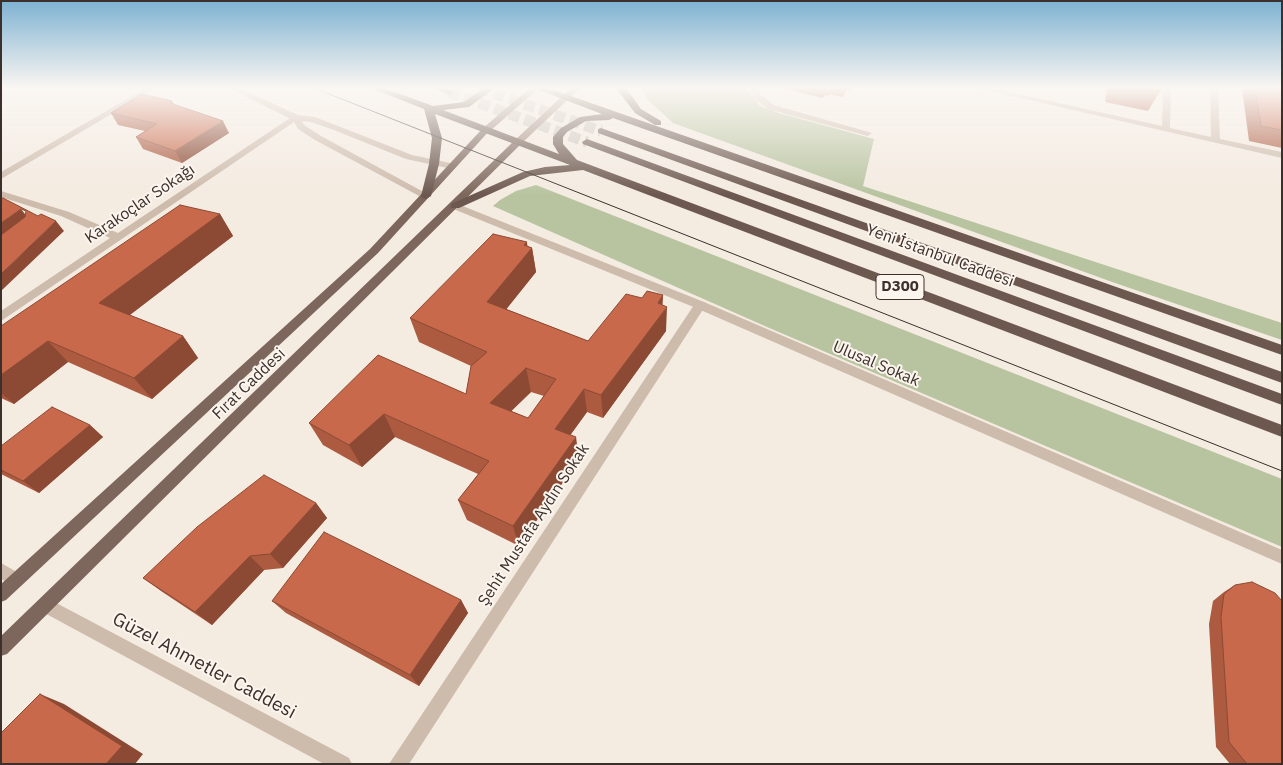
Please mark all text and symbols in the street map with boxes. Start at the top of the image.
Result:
street label: Karakoçlar Sokağı [82,160,198,248]
street label: Yeni İstanbul Caddesi [864,220,1016,292]
road number: D300 [876,274,924,300]
street label: Ulusal Sokak [830,337,922,391]
street label: Fırat Caddesi [209,344,289,424]
street label: Şehit Mustafa Aydın Sokak [474,440,594,610]
street label: Güzel Ahmetler Caddesi [108,608,300,724]

